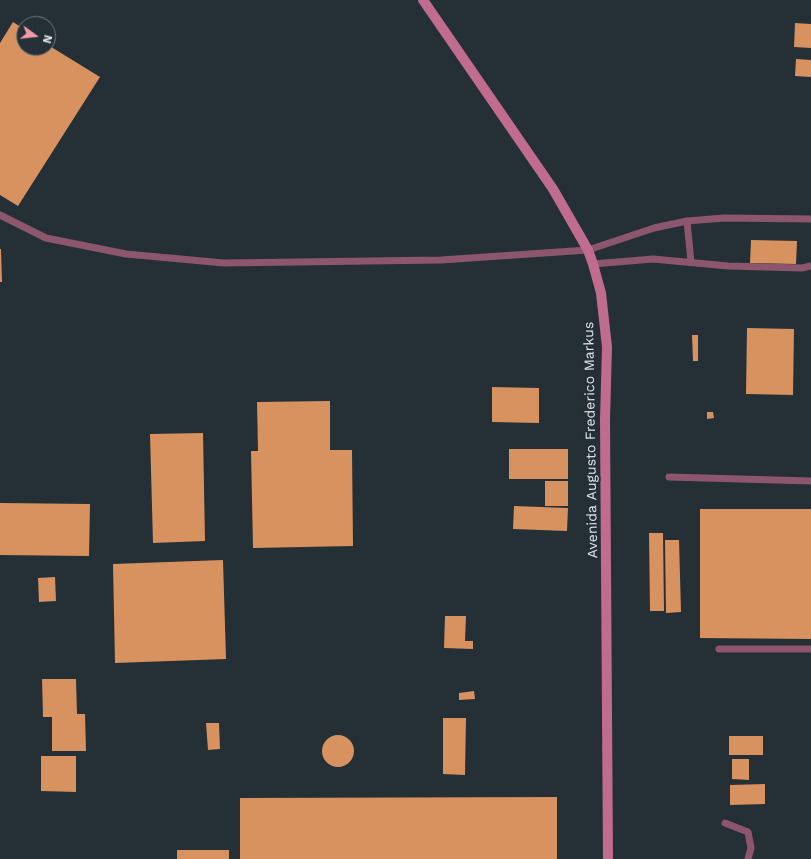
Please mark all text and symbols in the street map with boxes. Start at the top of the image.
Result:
north arrow [16,16,56,56]
text: N [40,33,54,45]
street label: Avenida Augusto Frederico Markus [581,322,601,558]

